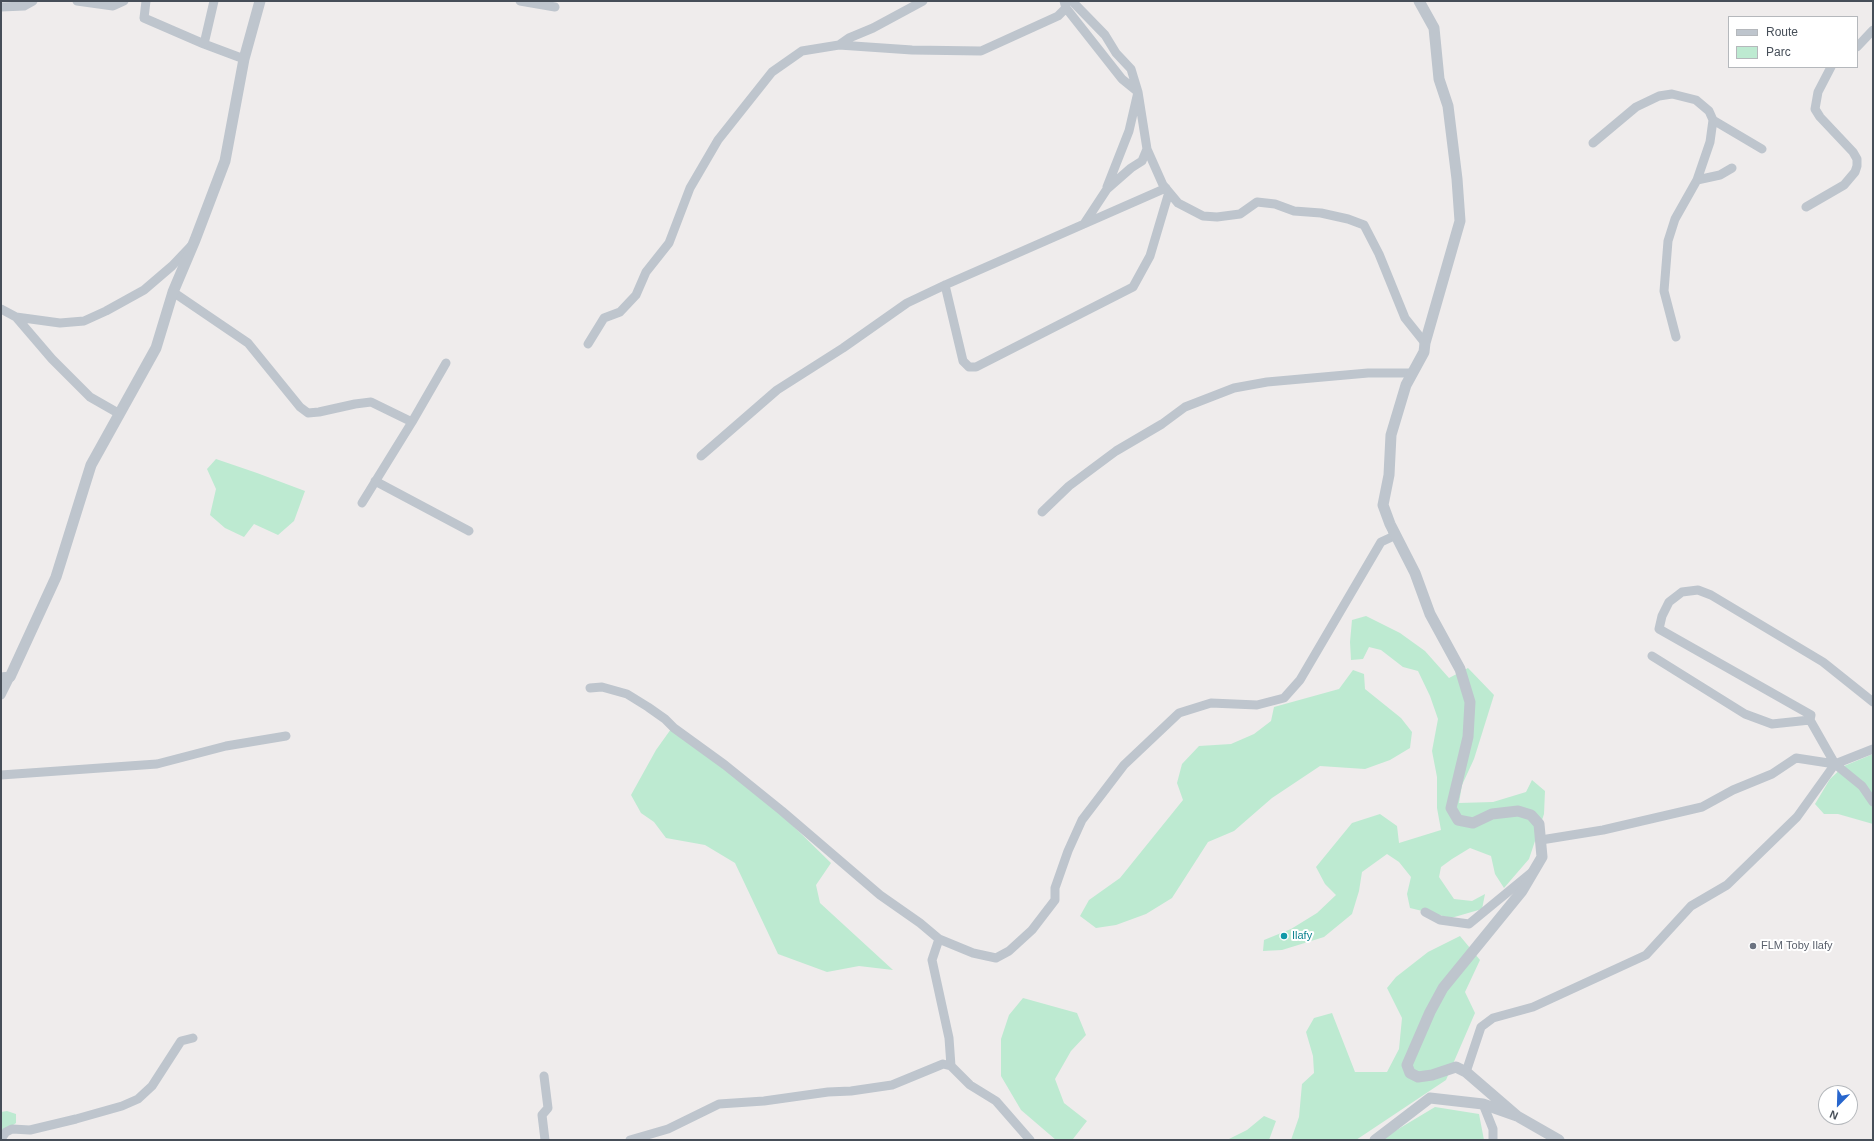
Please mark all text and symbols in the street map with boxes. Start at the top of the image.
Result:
legend [1728,16,1858,68]
text: Route [1766,25,1798,39]
text: Parc [1766,45,1791,59]
place label: Ilafy [1292,929,1312,943]
marker: Ilafy [1279,931,1289,941]
place label: FLM Toby Ilafy [1761,939,1833,953]
marker: FLM Toby Ilafy [1748,941,1758,951]
north arrow [1818,1085,1858,1125]
text: N [1828,1108,1840,1122]

